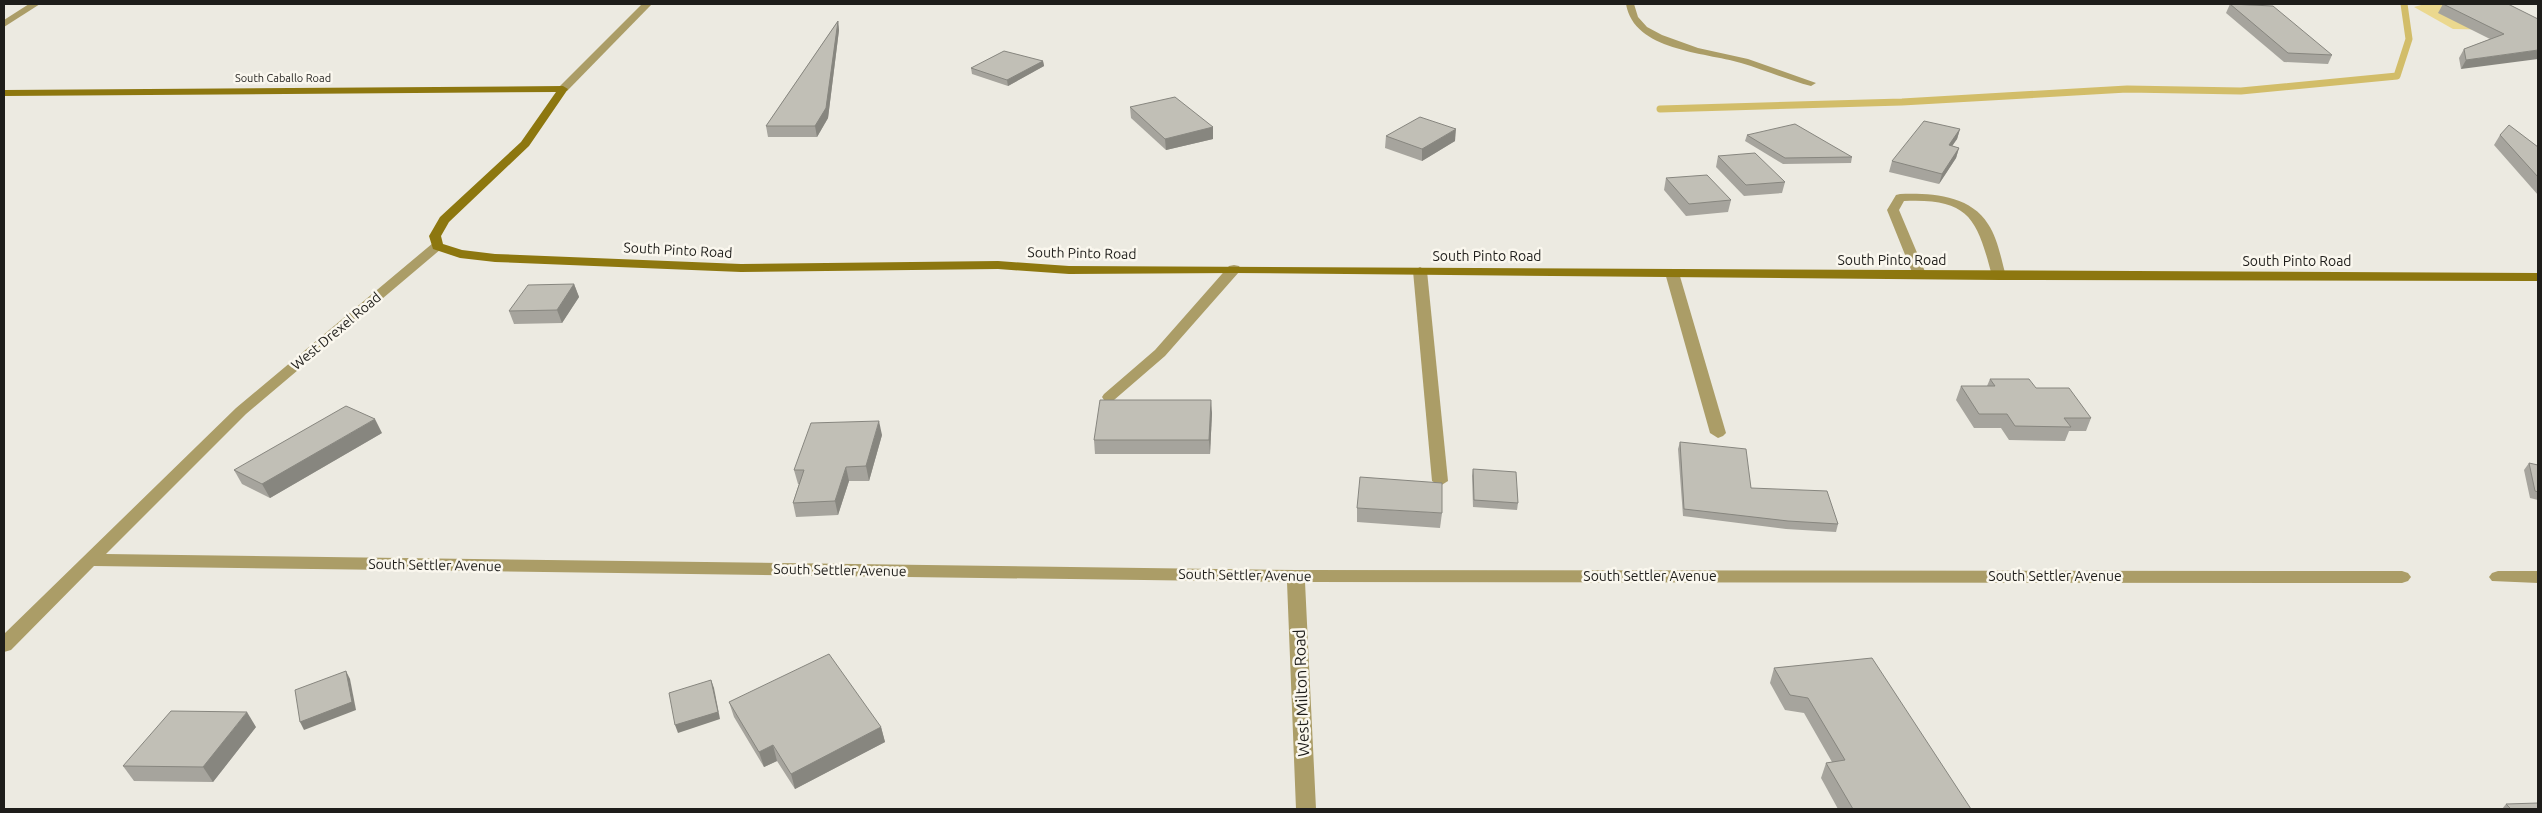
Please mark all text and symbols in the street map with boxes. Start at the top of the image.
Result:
street label: South Caballo Road [235,72,331,84]
street label: South Pinto Road [623,239,733,261]
street label: South Pinto Road [1027,244,1137,262]
street label: South Pinto Road [1432,248,1542,264]
street label: South Pinto Road [1837,252,1947,268]
street label: South Pinto Road [2242,253,2352,269]
street label: West Drexel Road [288,289,384,373]
street label: South Settler Avenue [368,556,502,574]
street label: South Settler Avenue [773,561,907,579]
street label: South Settler Avenue [1178,566,1312,584]
street label: South Settler Avenue [1583,568,1717,584]
street label: South Settler Avenue [1988,568,2122,584]
street label: West Milton Road [1290,629,1312,757]

